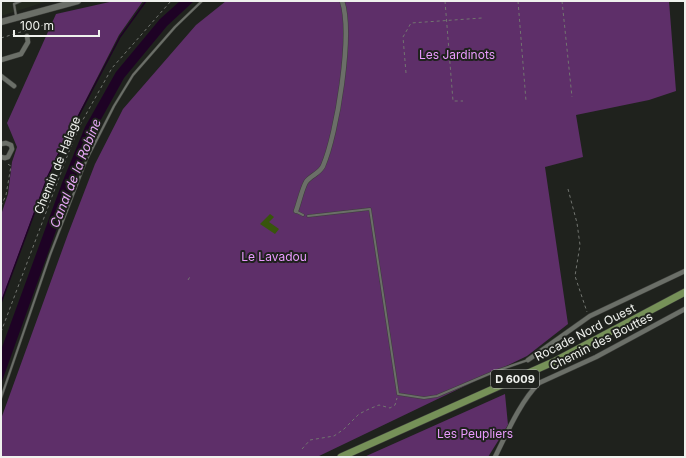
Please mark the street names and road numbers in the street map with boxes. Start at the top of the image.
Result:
street label: Chemin de Halage [31,114,83,216]
street label: Rocade Nord Ouest [532,300,638,364]
street label: Chemin des Bouttes [547,309,655,373]
road number: D 6009 [491,370,539,388]

